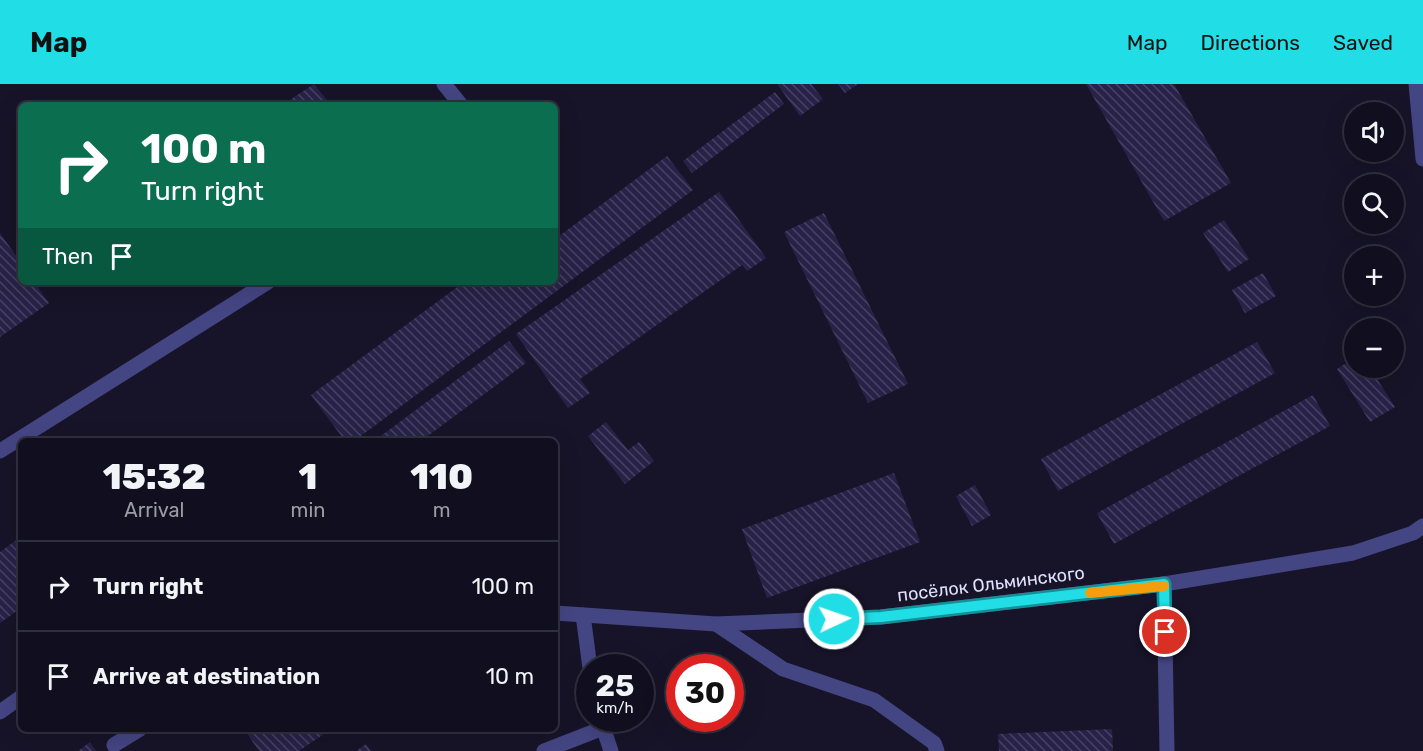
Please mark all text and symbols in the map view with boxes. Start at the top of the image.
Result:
text: Map [30,26,87,59]
text: Map [1127,30,1168,55]
text: Directions [1201,30,1300,55]
text: Saved [1333,30,1393,55]
map controls [1344,102,1404,378]
button: sound [1344,102,1404,162]
text: 100 m [141,124,266,174]
icon: right [42,126,120,204]
button: search [1344,174,1404,234]
text: Turn right [141,175,264,207]
icon: arrive [105,240,138,273]
text: Then [42,243,93,270]
button: + [1344,246,1404,306]
button: − [1344,318,1404,378]
text: 15:32 [103,455,206,498]
text: 1 [298,455,317,498]
text: 110 [410,455,473,498]
text: Arrival [124,498,184,522]
text: min [291,498,325,522]
text: m [433,498,451,522]
street label: посёлок Ольминского [896,562,1086,606]
icon: right [42,570,75,603]
text: Turn right [93,573,203,600]
text: 100 m [472,573,534,600]
position arrow [802,587,866,651]
pin [1139,606,1190,657]
icon: arrive [1148,615,1181,648]
speed limit sign: 30 [666,654,744,732]
icon: arrive [42,660,75,693]
text: Arrive at destination [93,663,320,690]
text: 10 m [486,663,534,690]
text: 25 [596,668,634,704]
text: km/h [596,699,634,717]

